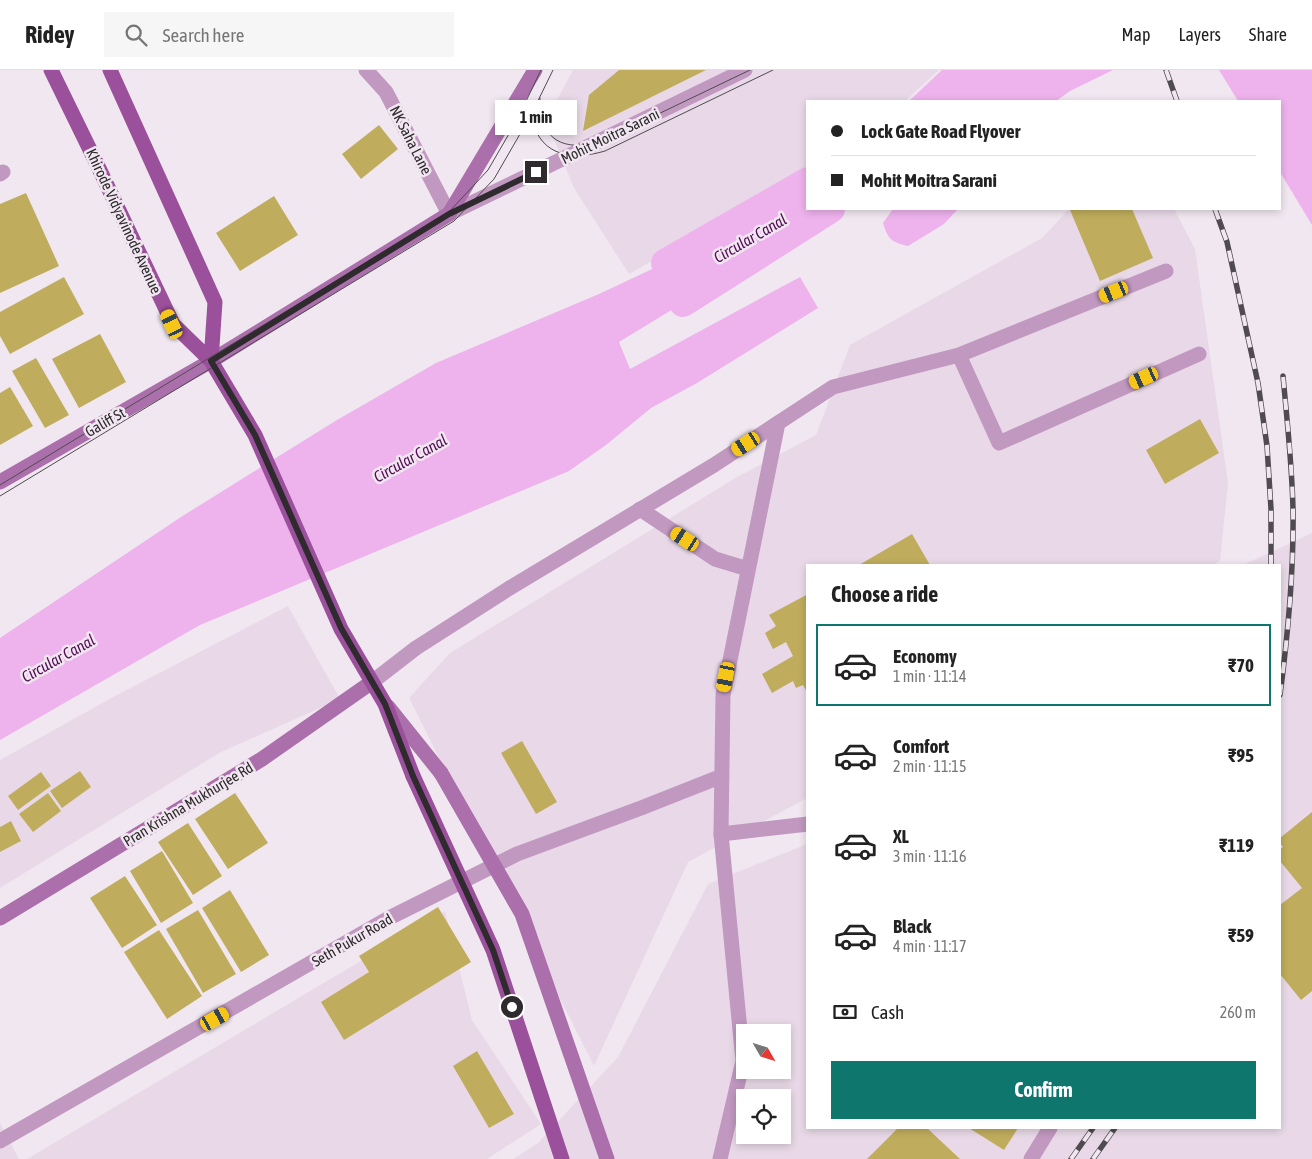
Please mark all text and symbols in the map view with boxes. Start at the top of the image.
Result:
search box [104,12,454,57]
text: Ridey [25,21,74,48]
icon: search [122,21,150,49]
text: Search here [162,24,244,46]
text: Map [1121,24,1150,45]
text: Layers [1178,24,1221,45]
text: Share [1249,24,1287,45]
callout: 1 min [495,99,577,134]
street label: NK Saha Lane [386,103,436,177]
street label: Mohit Moitra Sarani [558,105,662,167]
text: 1 min [520,108,552,126]
text: Lock Gate Road Flyover [861,120,1020,142]
street label: Khirode Vidyavinode Avenue [83,146,165,296]
route end [525,161,547,183]
text: Mohit Moitra Sarani [861,169,997,191]
water label: Circular Canal [710,210,790,266]
car [1097,279,1130,305]
car [158,307,185,341]
car [1127,365,1160,391]
street label: Galiff St [82,404,128,440]
water label: Circular Canal [370,430,450,486]
car [729,430,762,458]
car [668,525,701,553]
text: Choose a ride [831,581,938,607]
water label: Circular Canal [18,630,98,686]
icon: car [833,643,878,688]
text: Economy [893,645,957,667]
text: ₹70 [1228,654,1254,676]
car [715,661,736,693]
text: 1 min · 11:14 [893,667,966,685]
icon: car [833,733,878,778]
text: Comfort [893,735,949,757]
text: ₹95 [1228,744,1254,766]
text: 2 min · 11:15 [893,757,966,775]
street label: Pran Krishna Mukhurjee Rd [120,759,256,849]
icon: car [833,823,878,868]
text: XL [893,825,909,847]
text: ₹119 [1219,834,1254,856]
text: 3 min · 11:16 [893,847,966,865]
street label: Seth Pukur Road [309,910,395,970]
icon: car [833,913,878,958]
text: Black [893,915,931,937]
text: ₹59 [1228,924,1254,946]
text: 4 min · 11:17 [893,937,966,955]
route start [501,996,523,1018]
icon: cash [831,998,859,1026]
text: Cash [871,1001,904,1023]
text: 260 m [1220,1003,1256,1021]
car [198,1005,231,1033]
north arrow [736,1024,791,1079]
map controls [736,1024,791,1144]
button: Confirm [831,1061,1256,1119]
button: locate [736,1089,791,1144]

